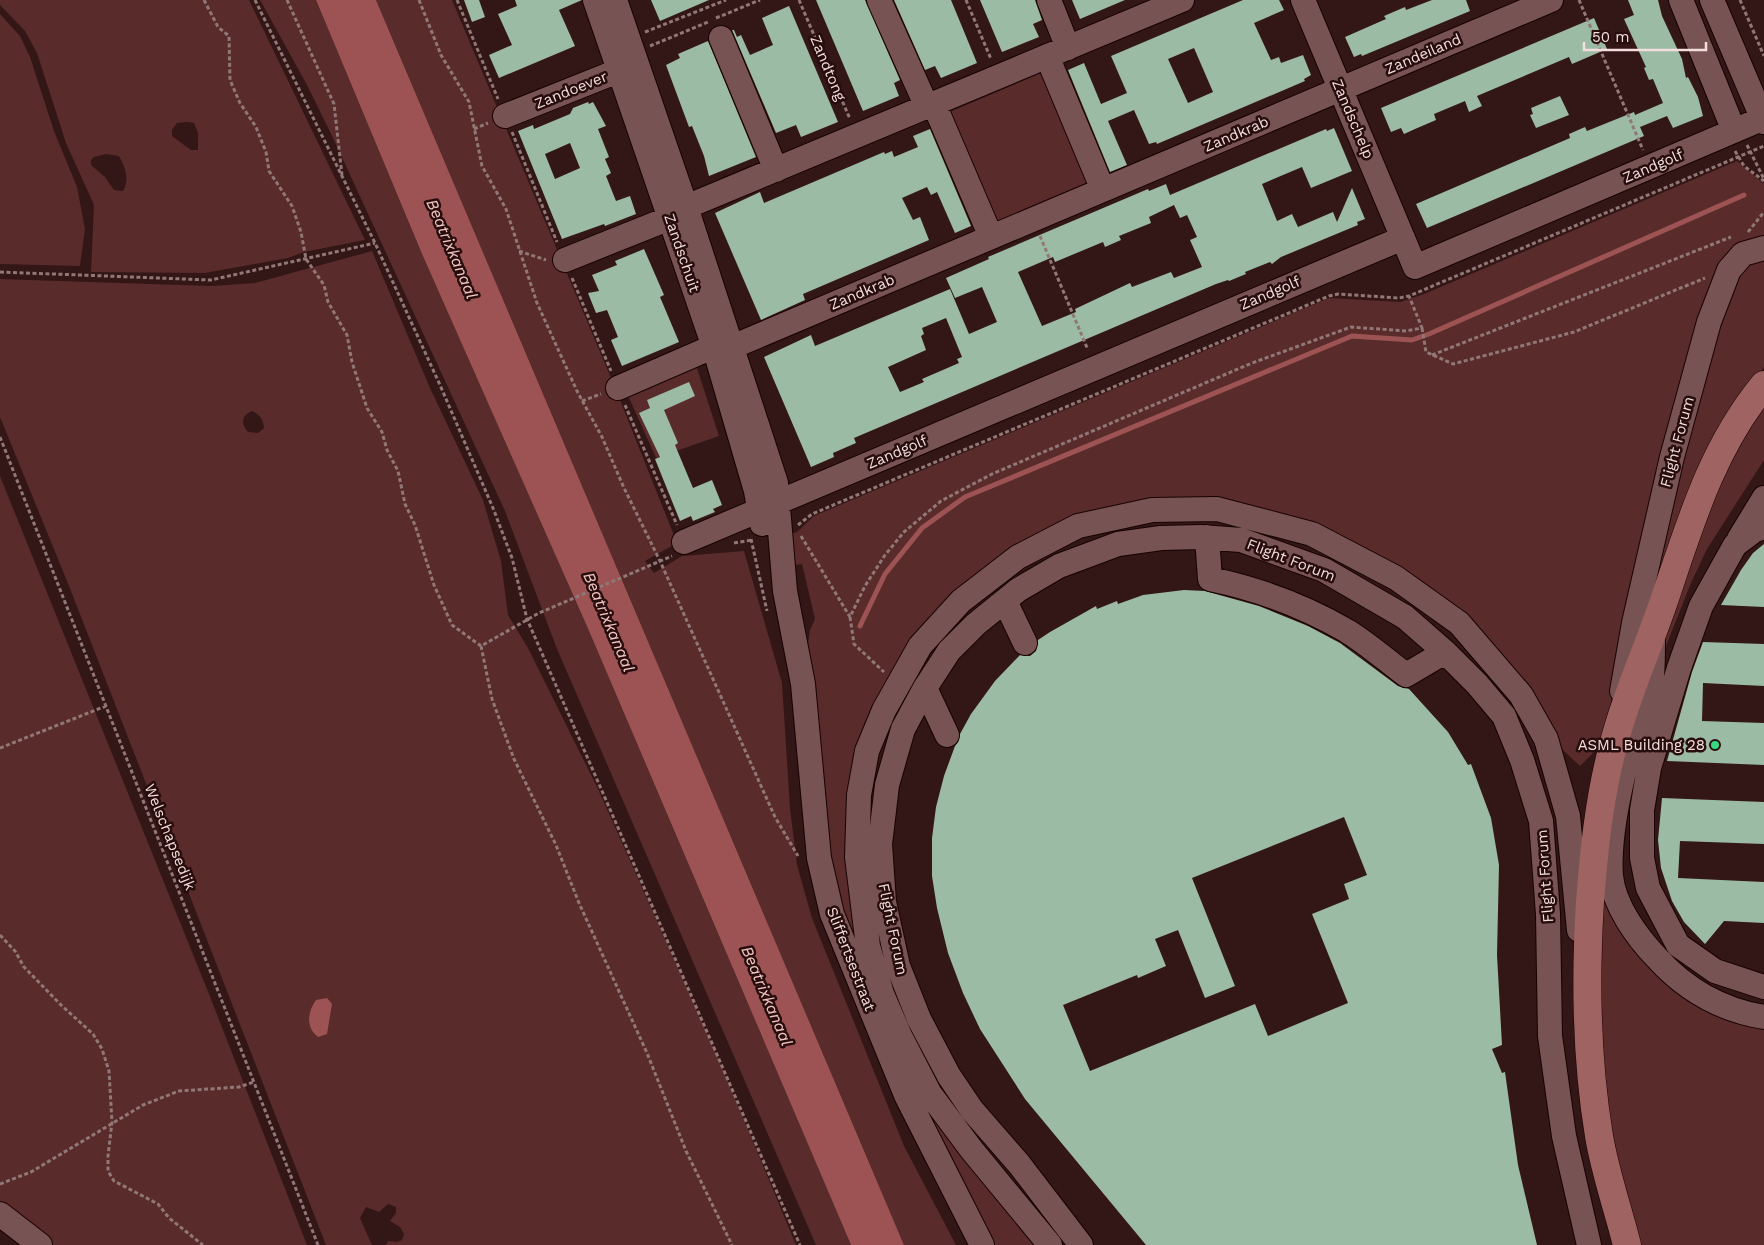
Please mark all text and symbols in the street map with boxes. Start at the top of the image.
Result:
scale bar [1584,20,1706,52]
text: 50 m [1592,28,1629,46]
street label: Zandeiland [1382,30,1464,78]
street label: Zandtong [806,33,850,103]
street label: Zandoever [532,67,610,113]
street label: Zandschelp [1328,76,1378,162]
street label: Zandkrab [1201,112,1271,156]
street label: Zandgolf [1620,145,1686,187]
water label: Beatrixkanaal [422,196,482,302]
street label: Zandschuit [660,211,704,295]
street label: Zandkrab [827,270,897,314]
street label: Zandgolf [1237,272,1303,314]
street label: Flight Forum [1656,395,1698,489]
street label: Zandgolf [864,431,930,473]
street label: Flight Forum [1244,535,1338,585]
water label: Beatrixkanaal [579,569,639,675]
place label: ASML Building 28 [1578,736,1705,754]
marker: ASML Building 28 [1709,739,1721,751]
street label: Welschapsedijk [140,781,200,893]
street label: Flight Forum [1533,829,1557,923]
street label: Flight Forum [874,881,912,977]
street label: Sliffertsestraat [823,904,879,1014]
water label: Beatrixkanaal [737,943,797,1049]

